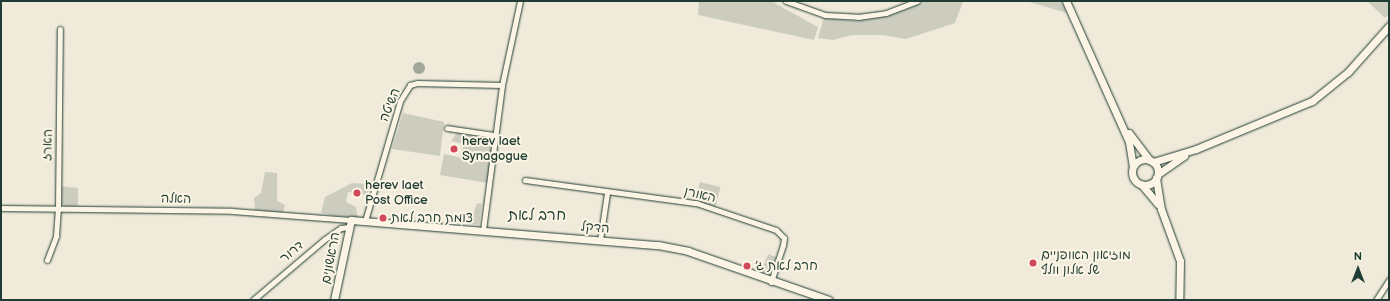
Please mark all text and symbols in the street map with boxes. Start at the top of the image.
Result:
street label: השיטה [376,86,404,124]
street label: הארז [40,129,56,161]
place label: herev laet Synagogue [462,134,528,165]
marker: herev laet Synagogue [449,144,459,154]
place label: herev laet Post Office [365,178,428,209]
street label: האורן [683,184,717,206]
marker: herev laet Post Office [352,188,362,198]
street label: האלה [161,191,191,207]
district label: חרב לאת [508,207,566,225]
place label: צומת חרב לאת [391,210,473,226]
marker: צומת חרב לאת [378,213,388,223]
street label: הדקל [580,219,610,237]
street label: הראשונים [318,231,344,285]
street label: דרור [277,238,307,266]
place label: מוזיאון האופניים של אלון וולף [1041,248,1131,279]
north arrow [1338,249,1378,289]
text: N [1354,250,1362,263]
place label: חרב לאת ג׳ [755,258,818,274]
marker: מוזיאון האופניים של אלון וולף [1028,258,1038,268]
marker: חרב לאת ג׳ [742,261,752,271]

